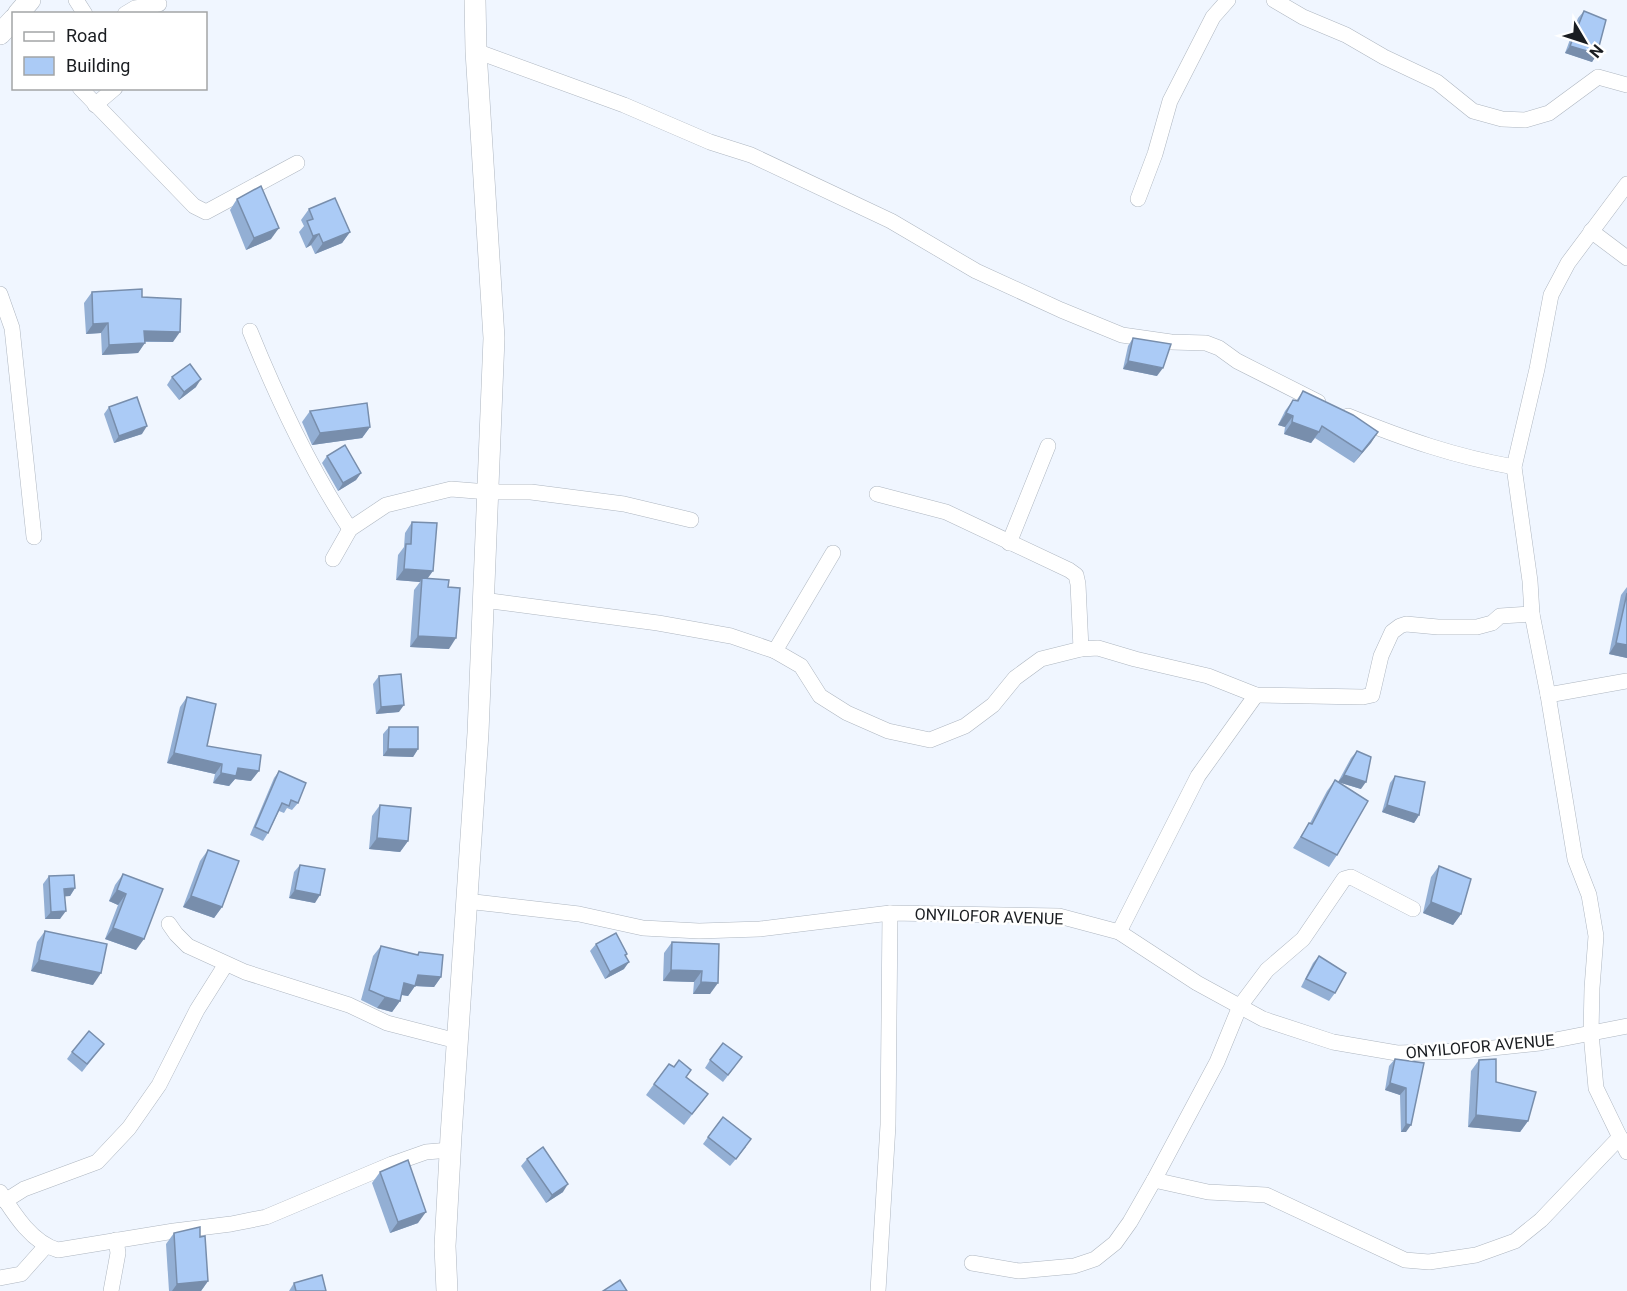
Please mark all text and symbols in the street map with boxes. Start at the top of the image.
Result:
legend [12,12,207,90]
north arrow [1555,12,1615,72]
text: Road [66,25,107,46]
text: N [1585,41,1607,61]
text: Building [66,55,130,76]
street label: ONYILOFOR AVENUE [914,904,1064,929]
street label: ONYILOFOR AVENUE [1405,1031,1555,1062]

